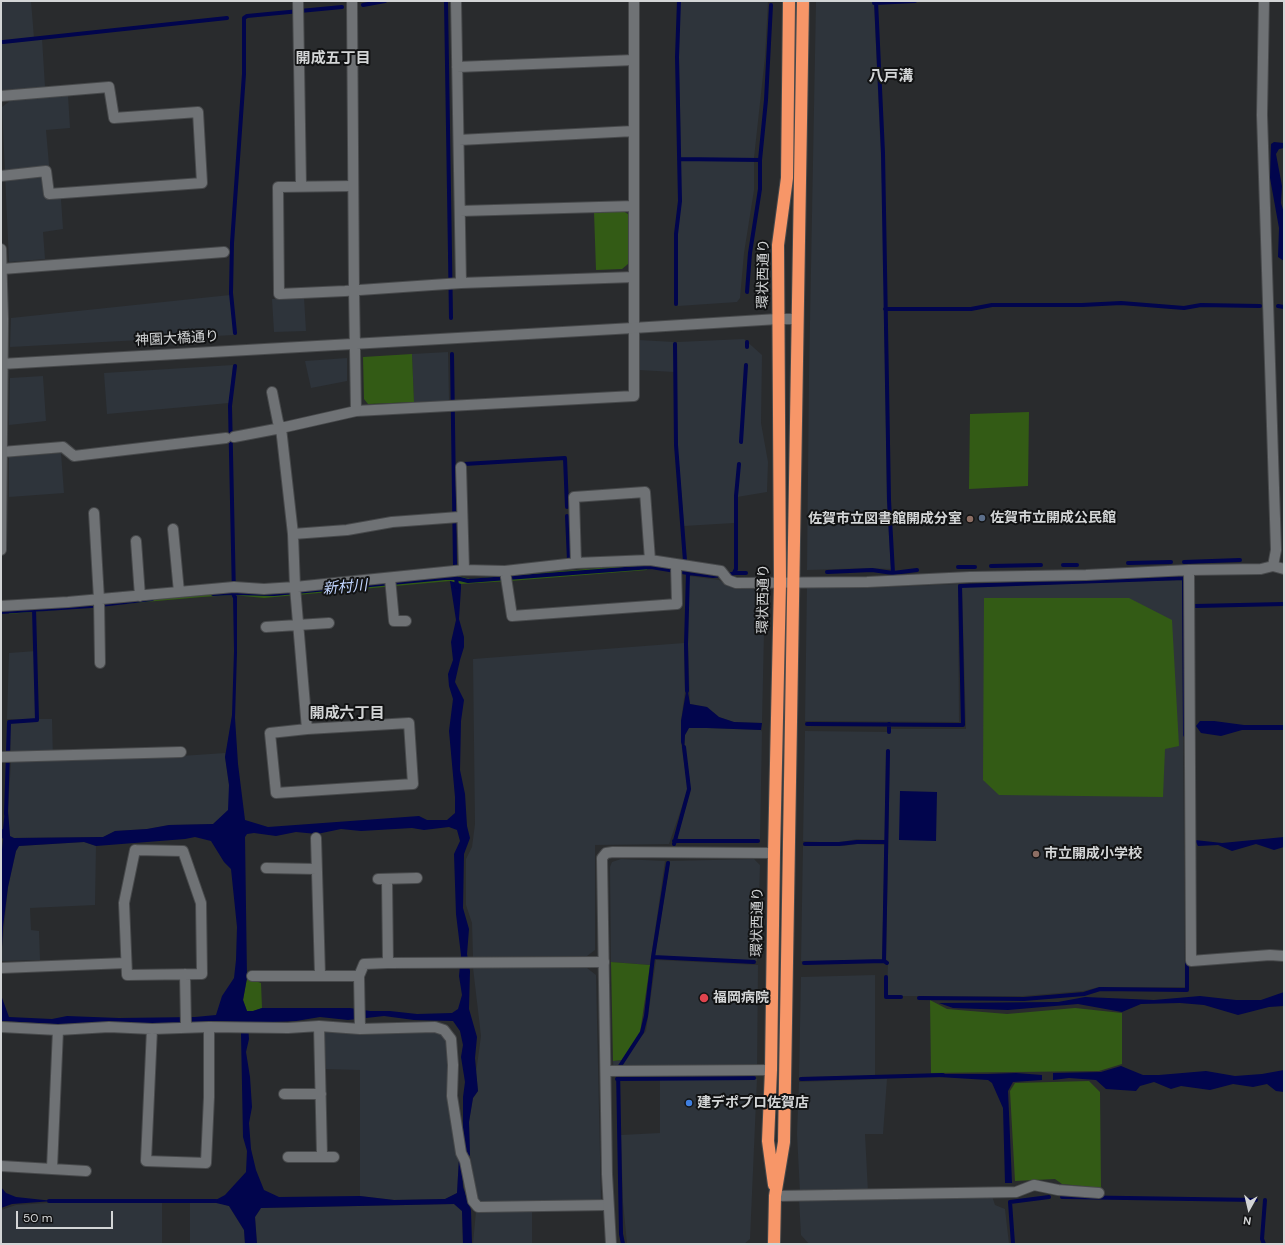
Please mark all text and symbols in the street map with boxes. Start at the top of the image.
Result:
district label: 開成五丁目 [296,50,370,68]
district label: 八戸溝 [869,68,913,86]
street label: 環状西通り [755,239,773,309]
street label: 神園大橋通り [135,328,219,350]
place label: 佐賀市立開成公民館 [990,510,1116,526]
place label: 佐賀市立図書館開成分室 [808,511,962,527]
marker: 佐賀市立開成公民館 [977,513,987,523]
marker: 佐賀市立図書館開成分室 [965,514,975,524]
street label: 環状西通り [755,564,773,634]
water label: 新村川 [322,577,368,599]
district label: 開成六丁目 [310,705,384,723]
place label: 市立開成小学校 [1044,846,1142,862]
marker: 市立開成小学校 [1031,849,1041,859]
street label: 環状西通り [749,887,767,957]
place label: 福岡病院 [713,990,769,1006]
marker: 福岡病院 [698,992,710,1004]
place label: 建デポプロ佐賀店 [697,1095,809,1111]
marker: 建デポプロ佐賀店 [684,1098,694,1108]
north arrow [1229,1189,1269,1229]
scale bar [18,1203,115,1229]
text: 50 m [23,1210,52,1226]
text: N [1242,1213,1252,1228]

